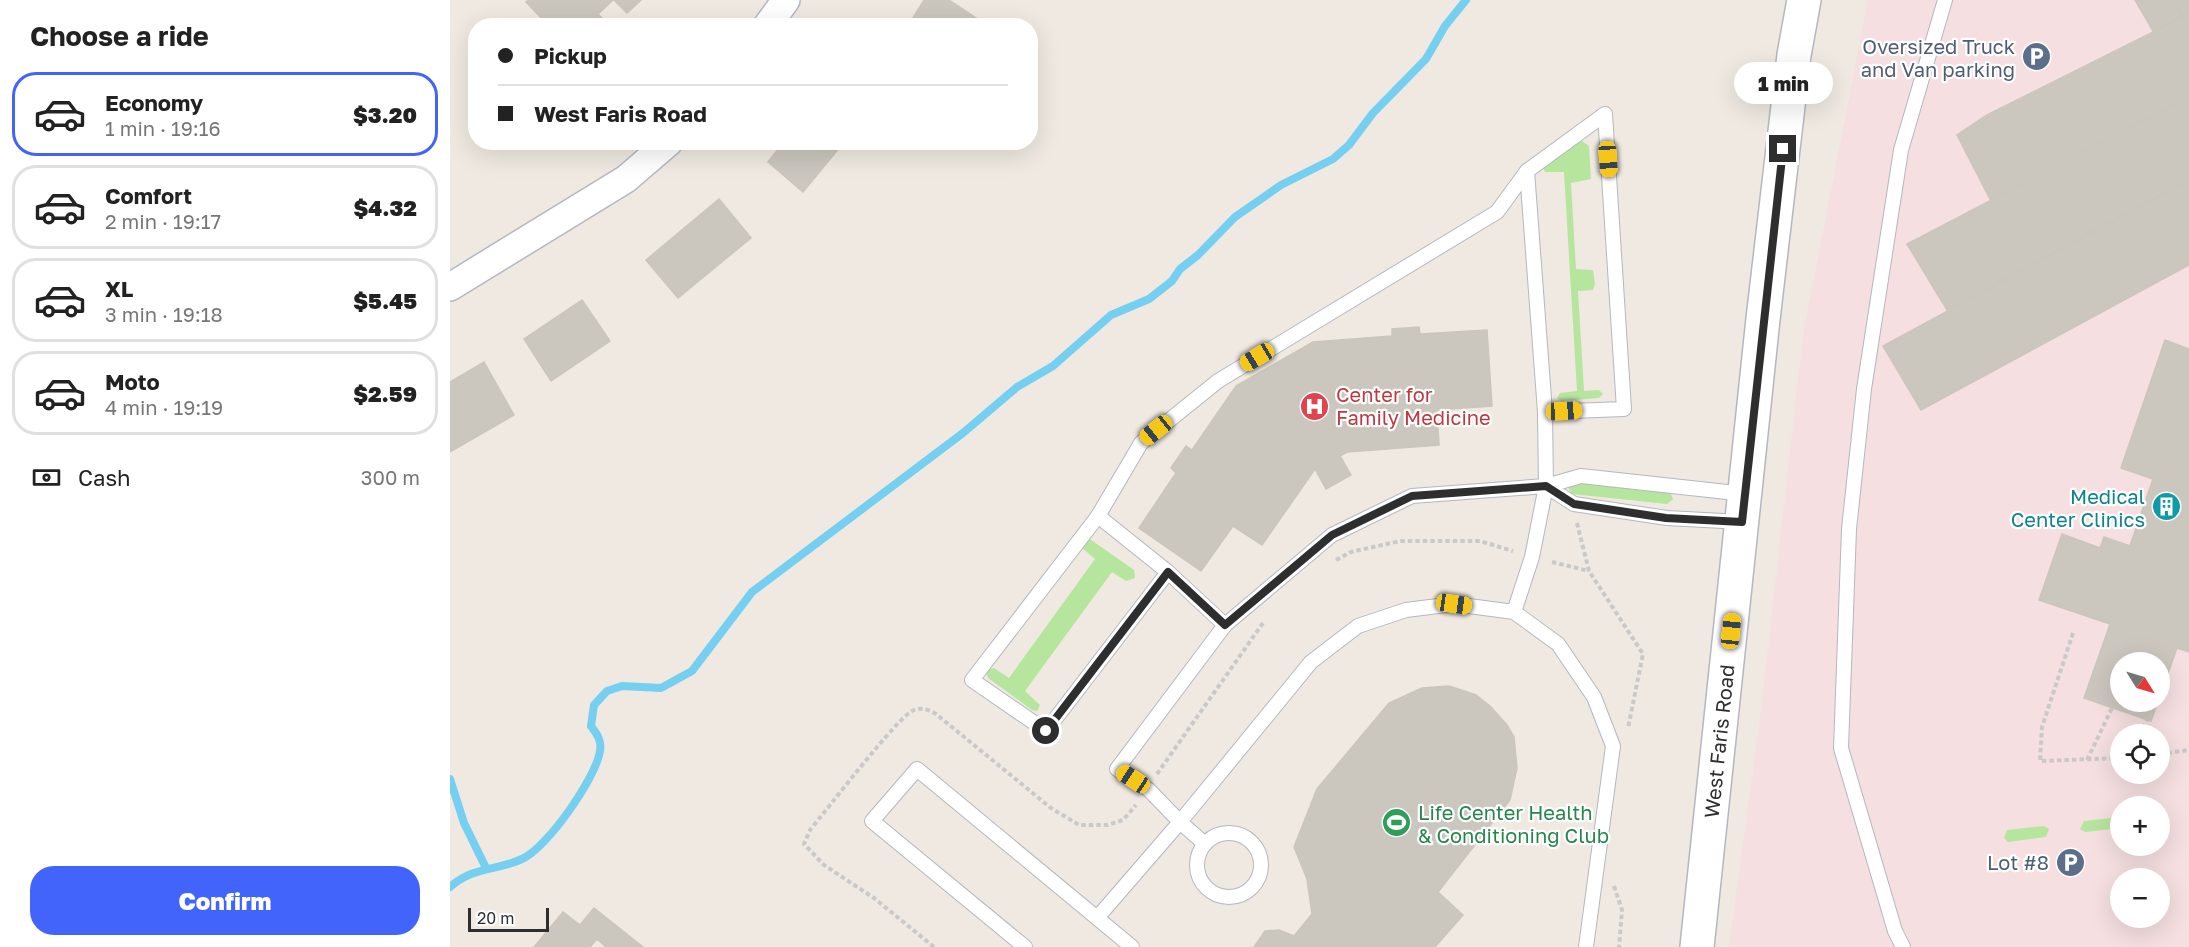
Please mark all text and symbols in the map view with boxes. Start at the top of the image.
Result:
text: Choose a ride [30,20,209,52]
place label: Oversized Truck and Van parking [1861,34,2015,81]
parking icon: Oversized Truck and Van parking [2020,41,2052,73]
text: Pickup [534,42,607,69]
callout: 1 min [1734,62,1832,104]
text: 1 min [1758,71,1809,95]
icon: car [33,87,87,141]
text: Economy [105,89,203,116]
text: West Faris Road [534,100,707,127]
text: $3.20 [353,101,417,128]
text: 1 min · 19:16 [105,116,221,140]
route end [1769,135,1796,162]
car [1598,140,1618,178]
icon: car [33,180,87,234]
text: Comfort [105,182,192,209]
text: $4.32 [354,194,417,221]
text: 2 min · 19:17 [105,209,221,233]
icon: car [33,273,87,327]
text: XL [105,275,133,302]
text: $5.45 [353,287,417,314]
text: 3 min · 19:18 [105,302,223,326]
car [1237,340,1277,374]
icon: car [33,366,87,420]
text: Moto [105,368,160,395]
text: $2.59 [353,380,417,407]
place label: Center for Family Medicine [1336,382,1491,429]
hospital icon: Center for Family Medicine [1299,390,1331,422]
text: 4 min · 19:19 [105,395,223,419]
car [1546,401,1582,421]
car [1136,412,1176,448]
icon: cash [30,461,63,494]
text: Cash [78,464,131,491]
text: 300 m [361,465,420,489]
place label: Medical Center Clinics [2011,484,2145,531]
building icon: Medical Center Clinics [2150,491,2182,523]
car [1435,593,1473,615]
car [1720,612,1742,650]
north arrow [2110,652,2170,712]
map controls [2110,652,2170,928]
street label: West Faris Road [1699,663,1739,819]
route start [1032,717,1059,744]
button: locate [2110,724,2170,784]
car [1113,762,1153,796]
button: + [2110,796,2170,856]
place label: Life Center Health & Conditioning Club [1418,800,1609,847]
sports icon: Life Center Health & Conditioning Club [1381,807,1413,839]
parking icon: Lot #8 [2054,846,2086,878]
place label: Lot #8 [1987,850,2049,874]
button: Confirm [30,866,420,935]
button: − [2110,868,2170,928]
scale bar [468,905,549,932]
text: 20 m [477,908,514,928]

